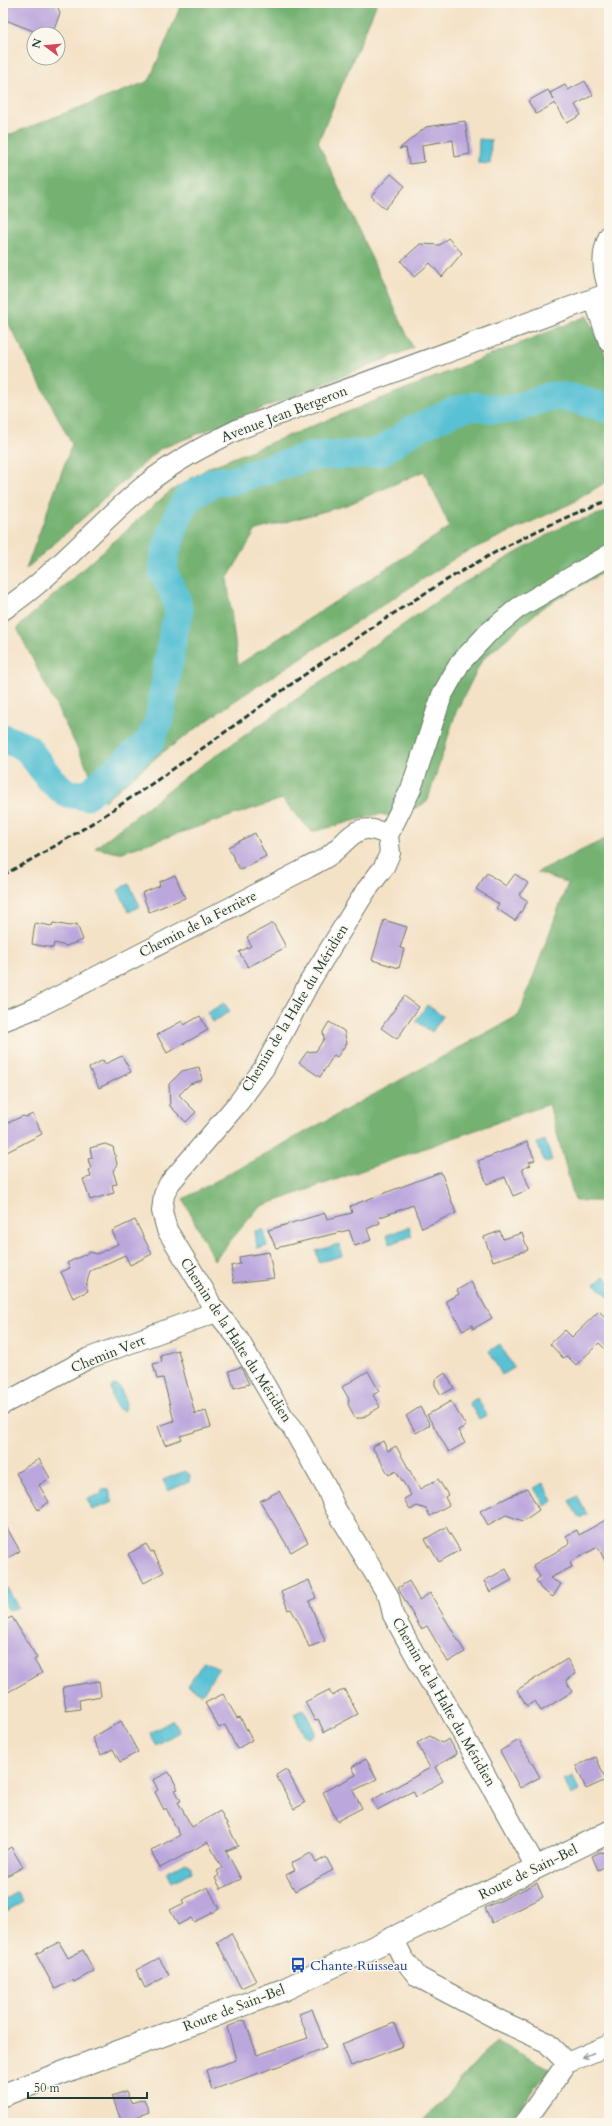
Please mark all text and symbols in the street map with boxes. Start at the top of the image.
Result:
north arrow [26,26,66,66]
text: N [28,36,46,50]
street label: Avenue Jean Bergeron [218,381,350,447]
street label: Chemin de la Ferrière [136,886,260,962]
street label: Chemin de la Halte du Méridien [237,921,353,1095]
street label: Chemin de la Halte du Méridien [176,1254,296,1426]
street label: Chemin Vert [68,1330,148,1377]
street label: Chemin de la Halte du Méridien [388,1614,500,1790]
street label: Route de Sain-Bel [475,1840,581,1904]
bus stop icon: Chante Ruisseau [289,1956,307,1974]
place label: Chante Ruisseau [310,1956,408,1975]
street label: Route de Sain-Bel [180,1980,288,2036]
one-way arrow [583,2052,595,2059]
scale bar [28,2074,147,2100]
text: 50 m [34,2080,61,2096]

